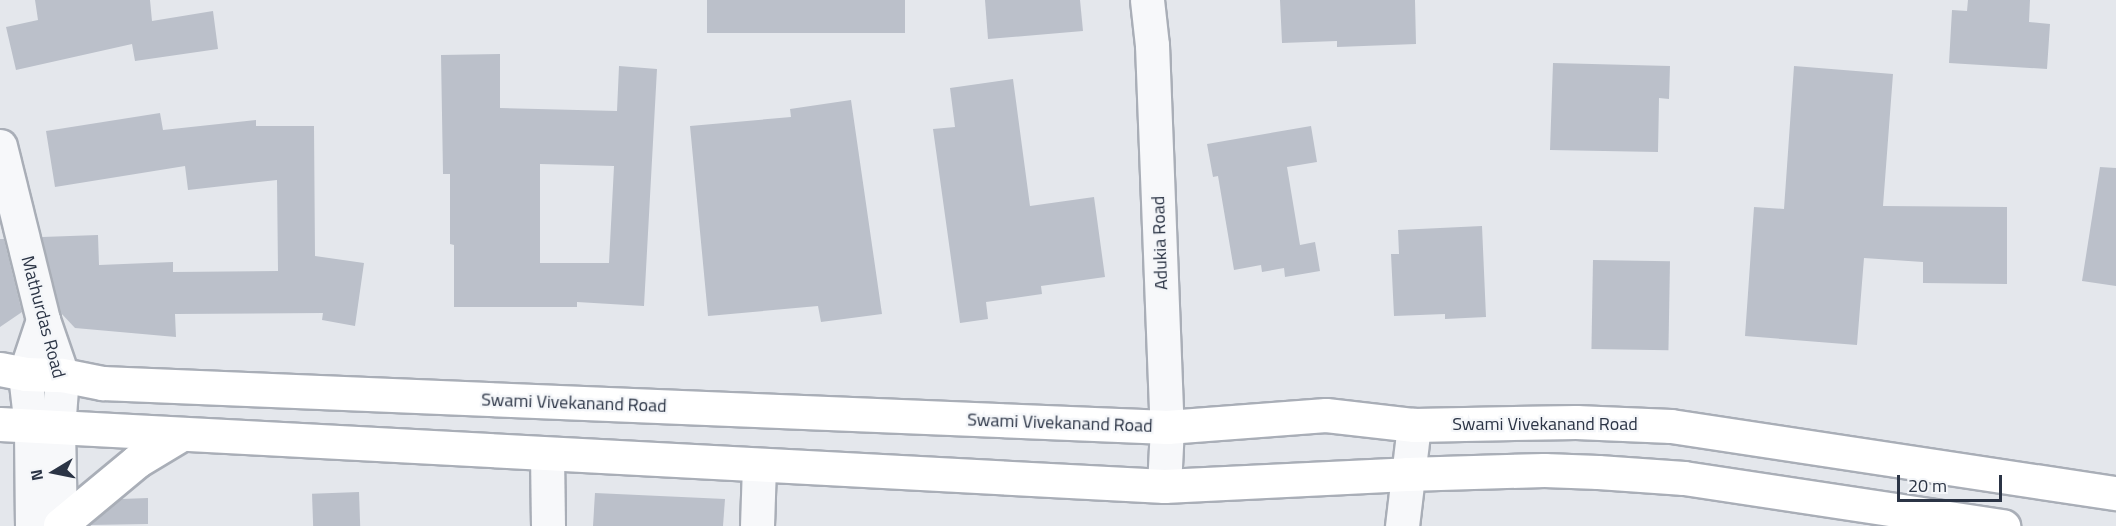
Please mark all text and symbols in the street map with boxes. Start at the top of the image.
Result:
street label: Adukia Road [1148,196,1172,290]
street label: Mathurdas Road [16,254,70,380]
street label: Swami Vivekanand Road [481,389,667,417]
street label: Swami Vivekanand Road [967,409,1153,437]
street label: Swami Vivekanand Road [1452,413,1638,435]
north arrow [24,442,84,502]
scale bar [1900,463,2005,501]
text: N [23,468,49,483]
text: 20 m [1908,472,1947,499]

